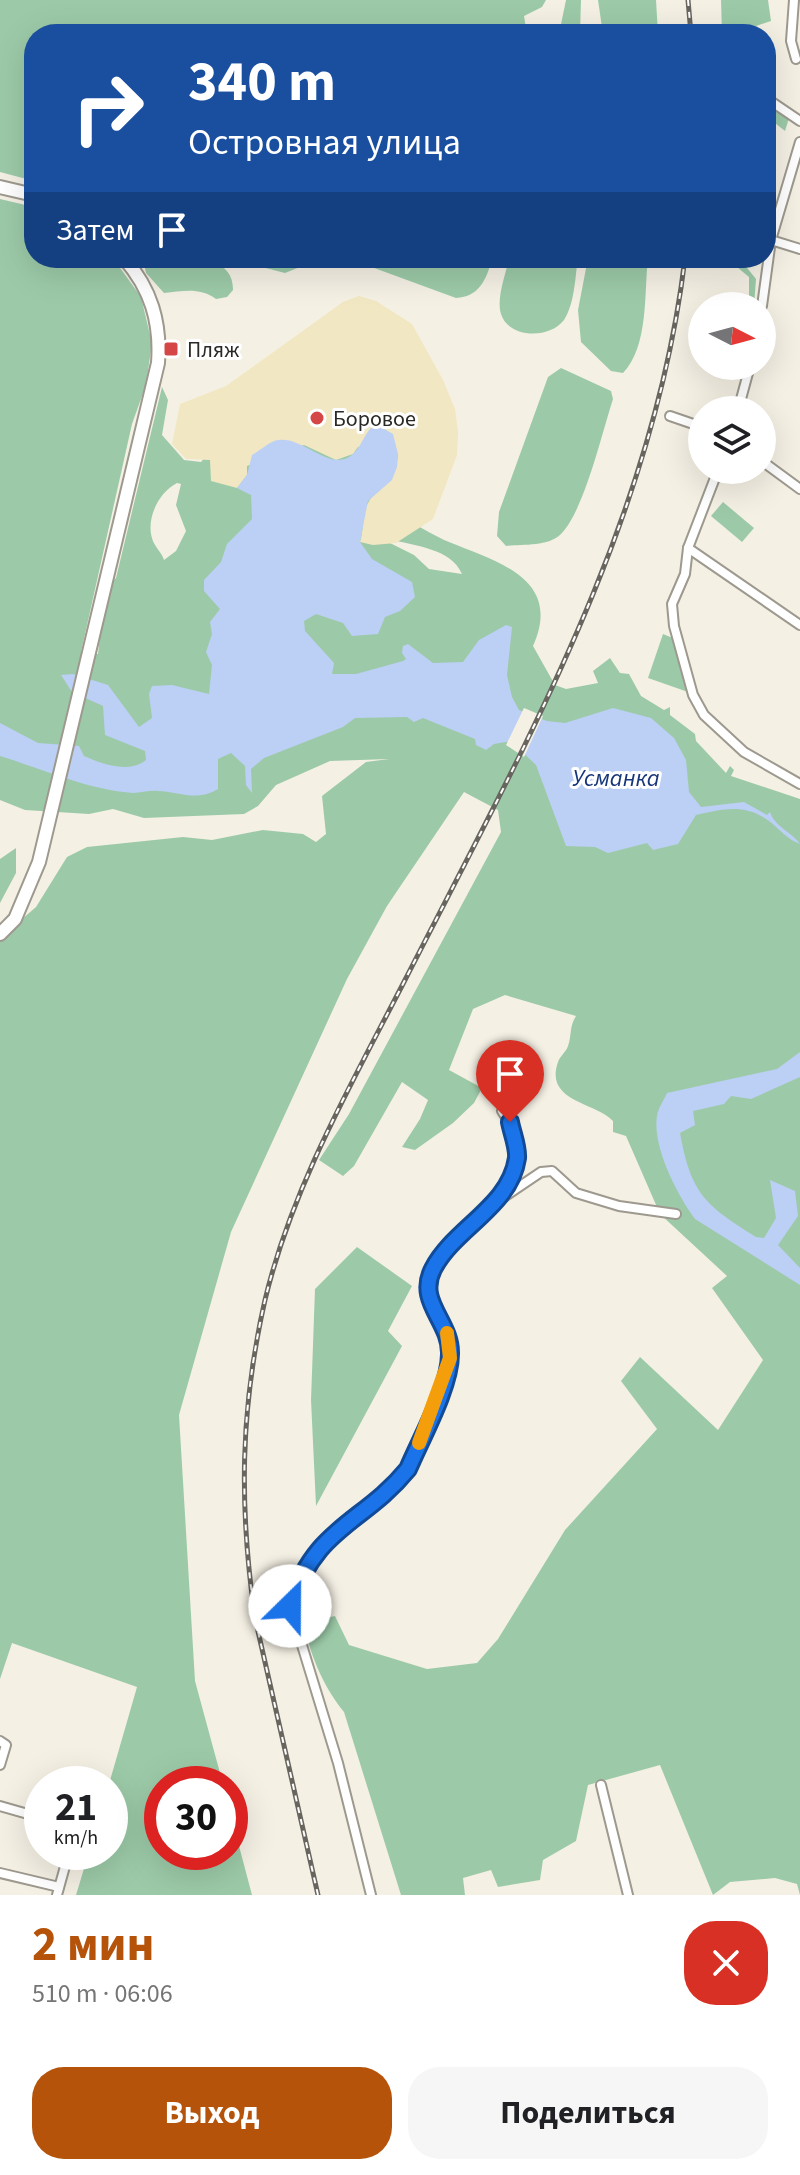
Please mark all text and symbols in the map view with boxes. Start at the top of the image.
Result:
text: 340 m [188,43,336,122]
icon: right [56,56,160,160]
text: Островная улица [188,117,461,168]
icon: arrive [150,208,194,252]
text: Затем [56,209,134,252]
north arrow [688,292,776,380]
map controls [688,292,776,484]
place label: Пляж [187,334,239,366]
marker: Пляж [162,340,180,358]
button: layers [688,396,776,484]
place label: Боровое [333,403,416,435]
marker: Боровое [308,409,326,427]
water label: Усманка [572,761,660,796]
pin [476,1040,544,1122]
icon: arrive [488,1052,532,1096]
position arrow [248,1564,332,1648]
speed limit sign: 30 [144,1766,248,1870]
text: 21 [55,1779,97,1836]
text: km/h [54,1824,98,1852]
text: 2 мин [32,1911,155,1979]
button: close [684,1921,768,2005]
text: 510 m · 06:06 [32,1975,173,2012]
button: Выход [32,2067,392,2159]
button: Поделиться [408,2067,768,2159]

